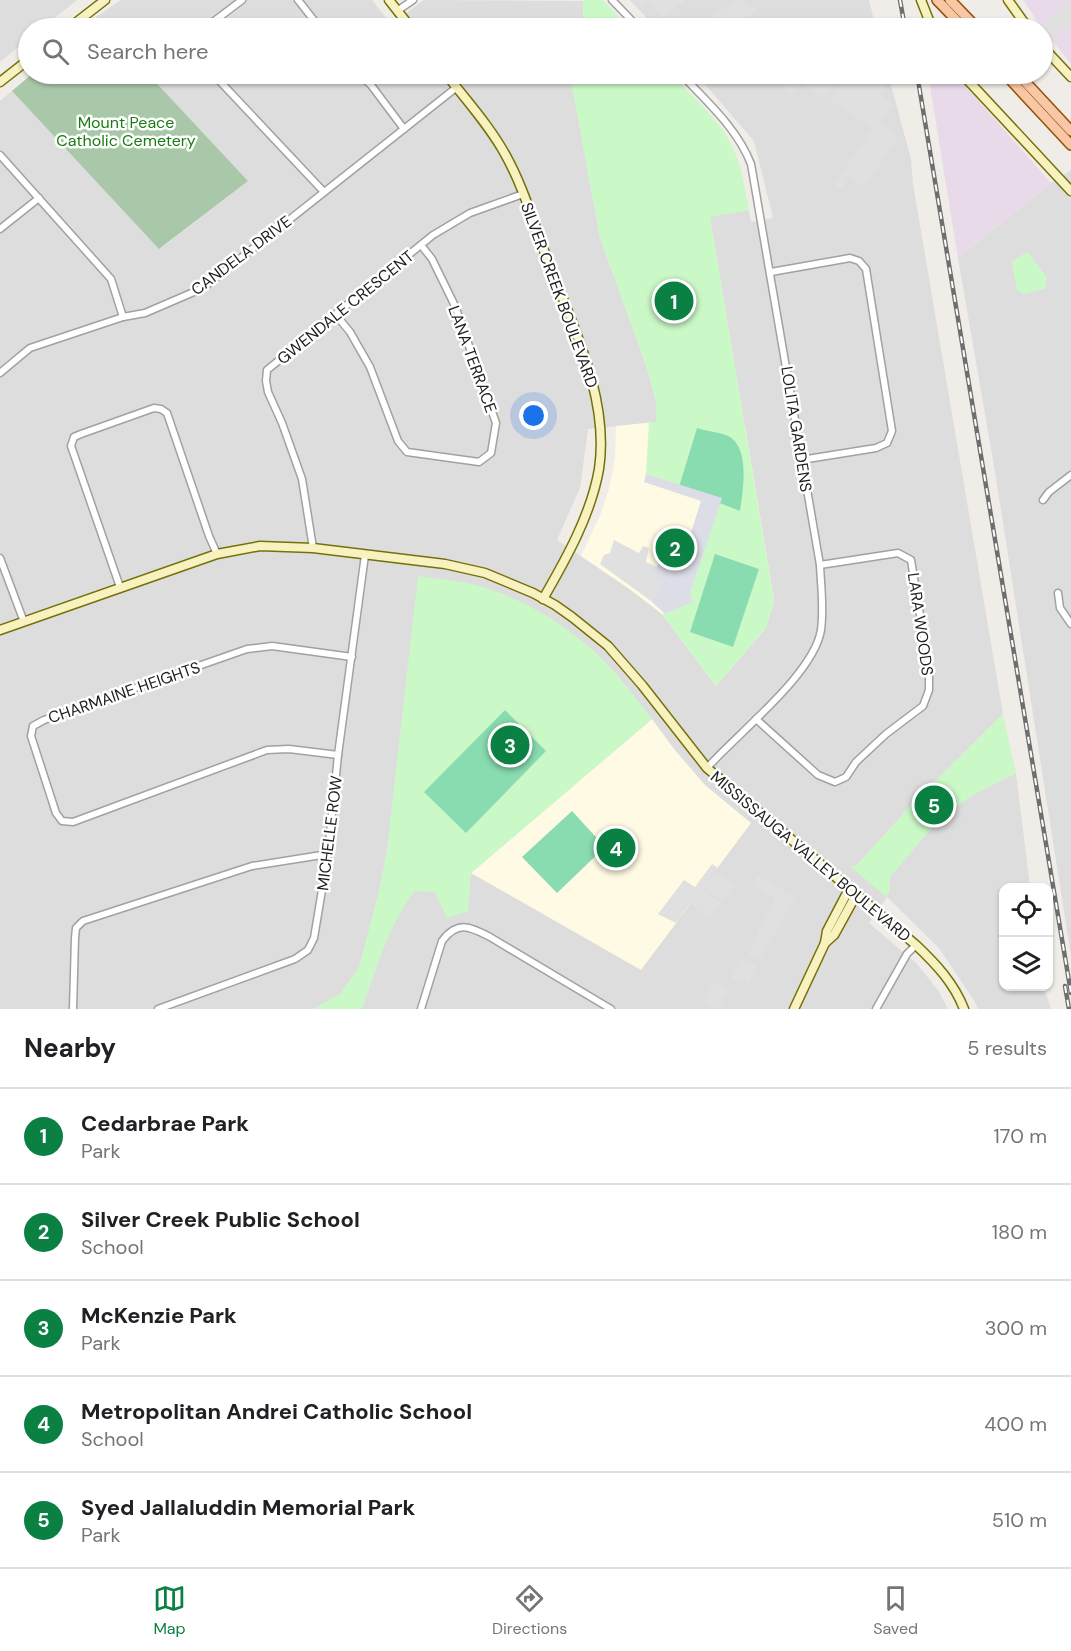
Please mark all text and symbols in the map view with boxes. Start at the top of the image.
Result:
search box [18,18,1053,84]
icon: search [39,35,72,68]
text: Search here [87,37,208,66]
park label: Mount Peace Catholic Cemetery [56,112,196,151]
street label: SILVER CREEK BOULEVARD [516,200,603,391]
street label: CANDELA DRIVE [187,211,296,300]
street label: GWENDALE CRESCENT [273,246,418,369]
pin: 1 [654,278,694,324]
street label: LANA TERRACE [443,303,502,416]
street label: LOLITA GARDENS [776,365,817,494]
your location [519,401,548,430]
pin: 2 [656,526,694,570]
street label: LARA WOODS [903,571,938,677]
street label: CHARMAINE HEIGHTS [45,657,203,728]
pin: 3 [490,722,530,768]
street label: MISSISSAUGA VALLEY BOULEVARD [706,766,915,946]
street label: MICHELLE ROW [312,774,347,892]
pin: 5 [914,782,954,828]
pin: 4 [596,826,636,870]
map controls [999,883,1053,991]
button: locate [999,883,1053,937]
button: layers [999,937,1053,991]
text: Nearby [24,1031,116,1065]
text: 5 results [967,1035,1047,1061]
text: Cedarbrae Park [81,1109,249,1138]
text: 1 [40,1123,47,1149]
text: 170 m [994,1123,1047,1149]
text: Park [81,1138,121,1164]
text: Silver Creek Public School [81,1205,360,1234]
text: 2 [38,1219,49,1245]
text: 180 m [992,1219,1047,1245]
text: School [81,1234,144,1260]
text: McKenzie Park [81,1301,237,1330]
text: 3 [37,1315,50,1341]
text: 300 m [985,1315,1047,1341]
text: Park [81,1330,121,1356]
text: Metropolitan Andrei Catholic School [81,1397,472,1426]
text: 4 [37,1411,50,1437]
text: 400 m [984,1411,1047,1437]
text: School [81,1426,144,1452]
text: Syed Jallaluddin Memorial Park [81,1493,415,1522]
text: 5 [37,1507,50,1533]
text: 510 m [992,1507,1047,1533]
text: Park [81,1522,121,1548]
tab: Map [153,1582,186,1639]
tab: Directions [492,1582,567,1639]
tab: Saved [873,1582,918,1639]

